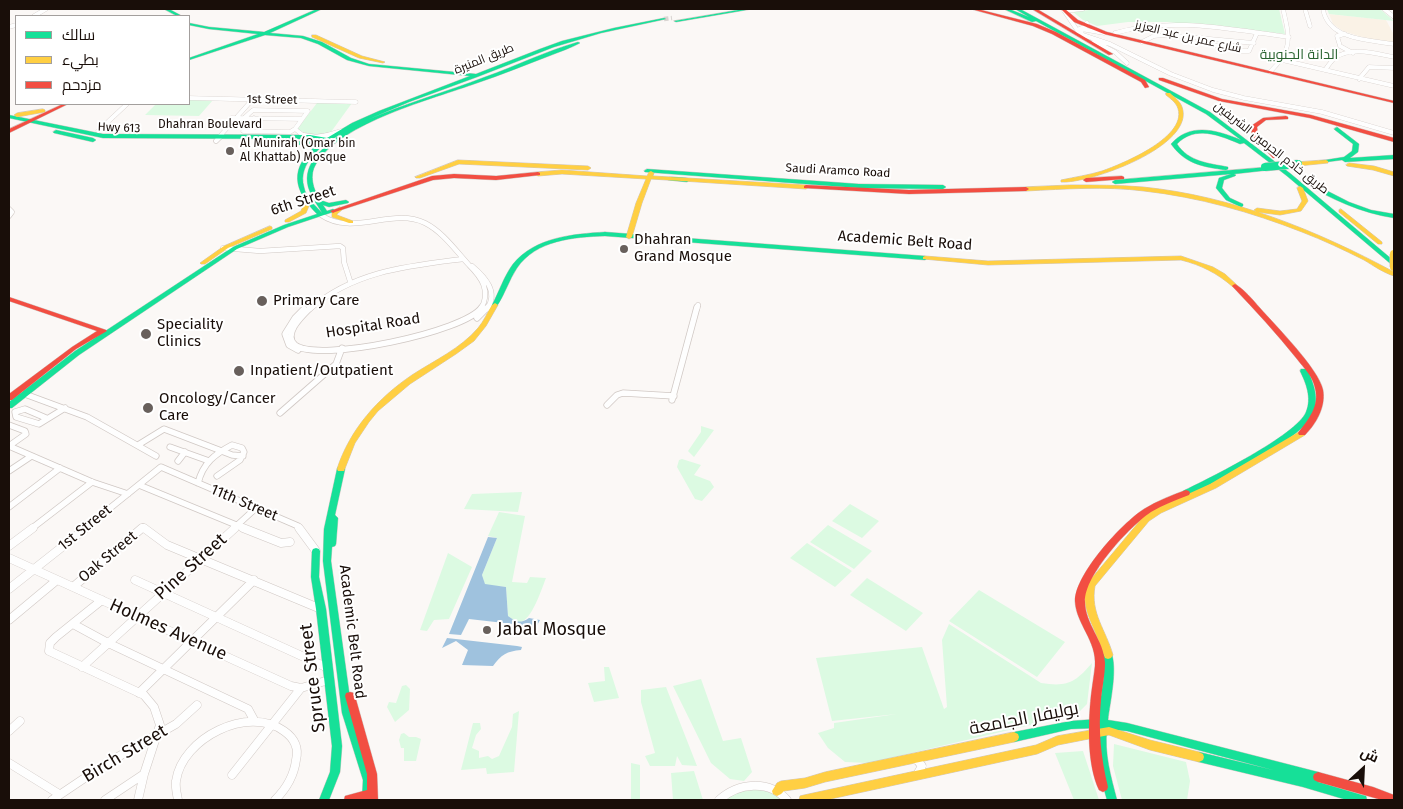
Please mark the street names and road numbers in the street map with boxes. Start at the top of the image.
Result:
street label: شارع عمر بن عبد العزيز [1133,18,1243,56]
street label: طريق المنيرة [452,41,516,77]
street label: 1st Street [246,92,298,108]
street label: طريق خادم الحرمين الشريفين [1211,99,1331,197]
street label: Dhahran Boulevard [158,118,262,132]
street label: Hwy 613 [97,120,141,136]
street label: Saudi Aramco Road [785,161,891,181]
street label: 6th Street [268,182,338,220]
street label: Academic Belt Road [837,227,973,255]
street label: Hospital Road [324,310,422,342]
street label: 11th Street [208,481,280,525]
street label: 1st Street [55,501,115,555]
street label: Oak Street [75,527,141,587]
street label: Pine Street [151,529,231,605]
street label: Academic Belt Road [335,564,369,700]
street label: Holmes Avenue [106,594,230,666]
street label: Spruce Street [296,622,330,734]
street label: بوليفار الجامعة [967,698,1081,740]
street label: Birch Street [79,720,171,788]

